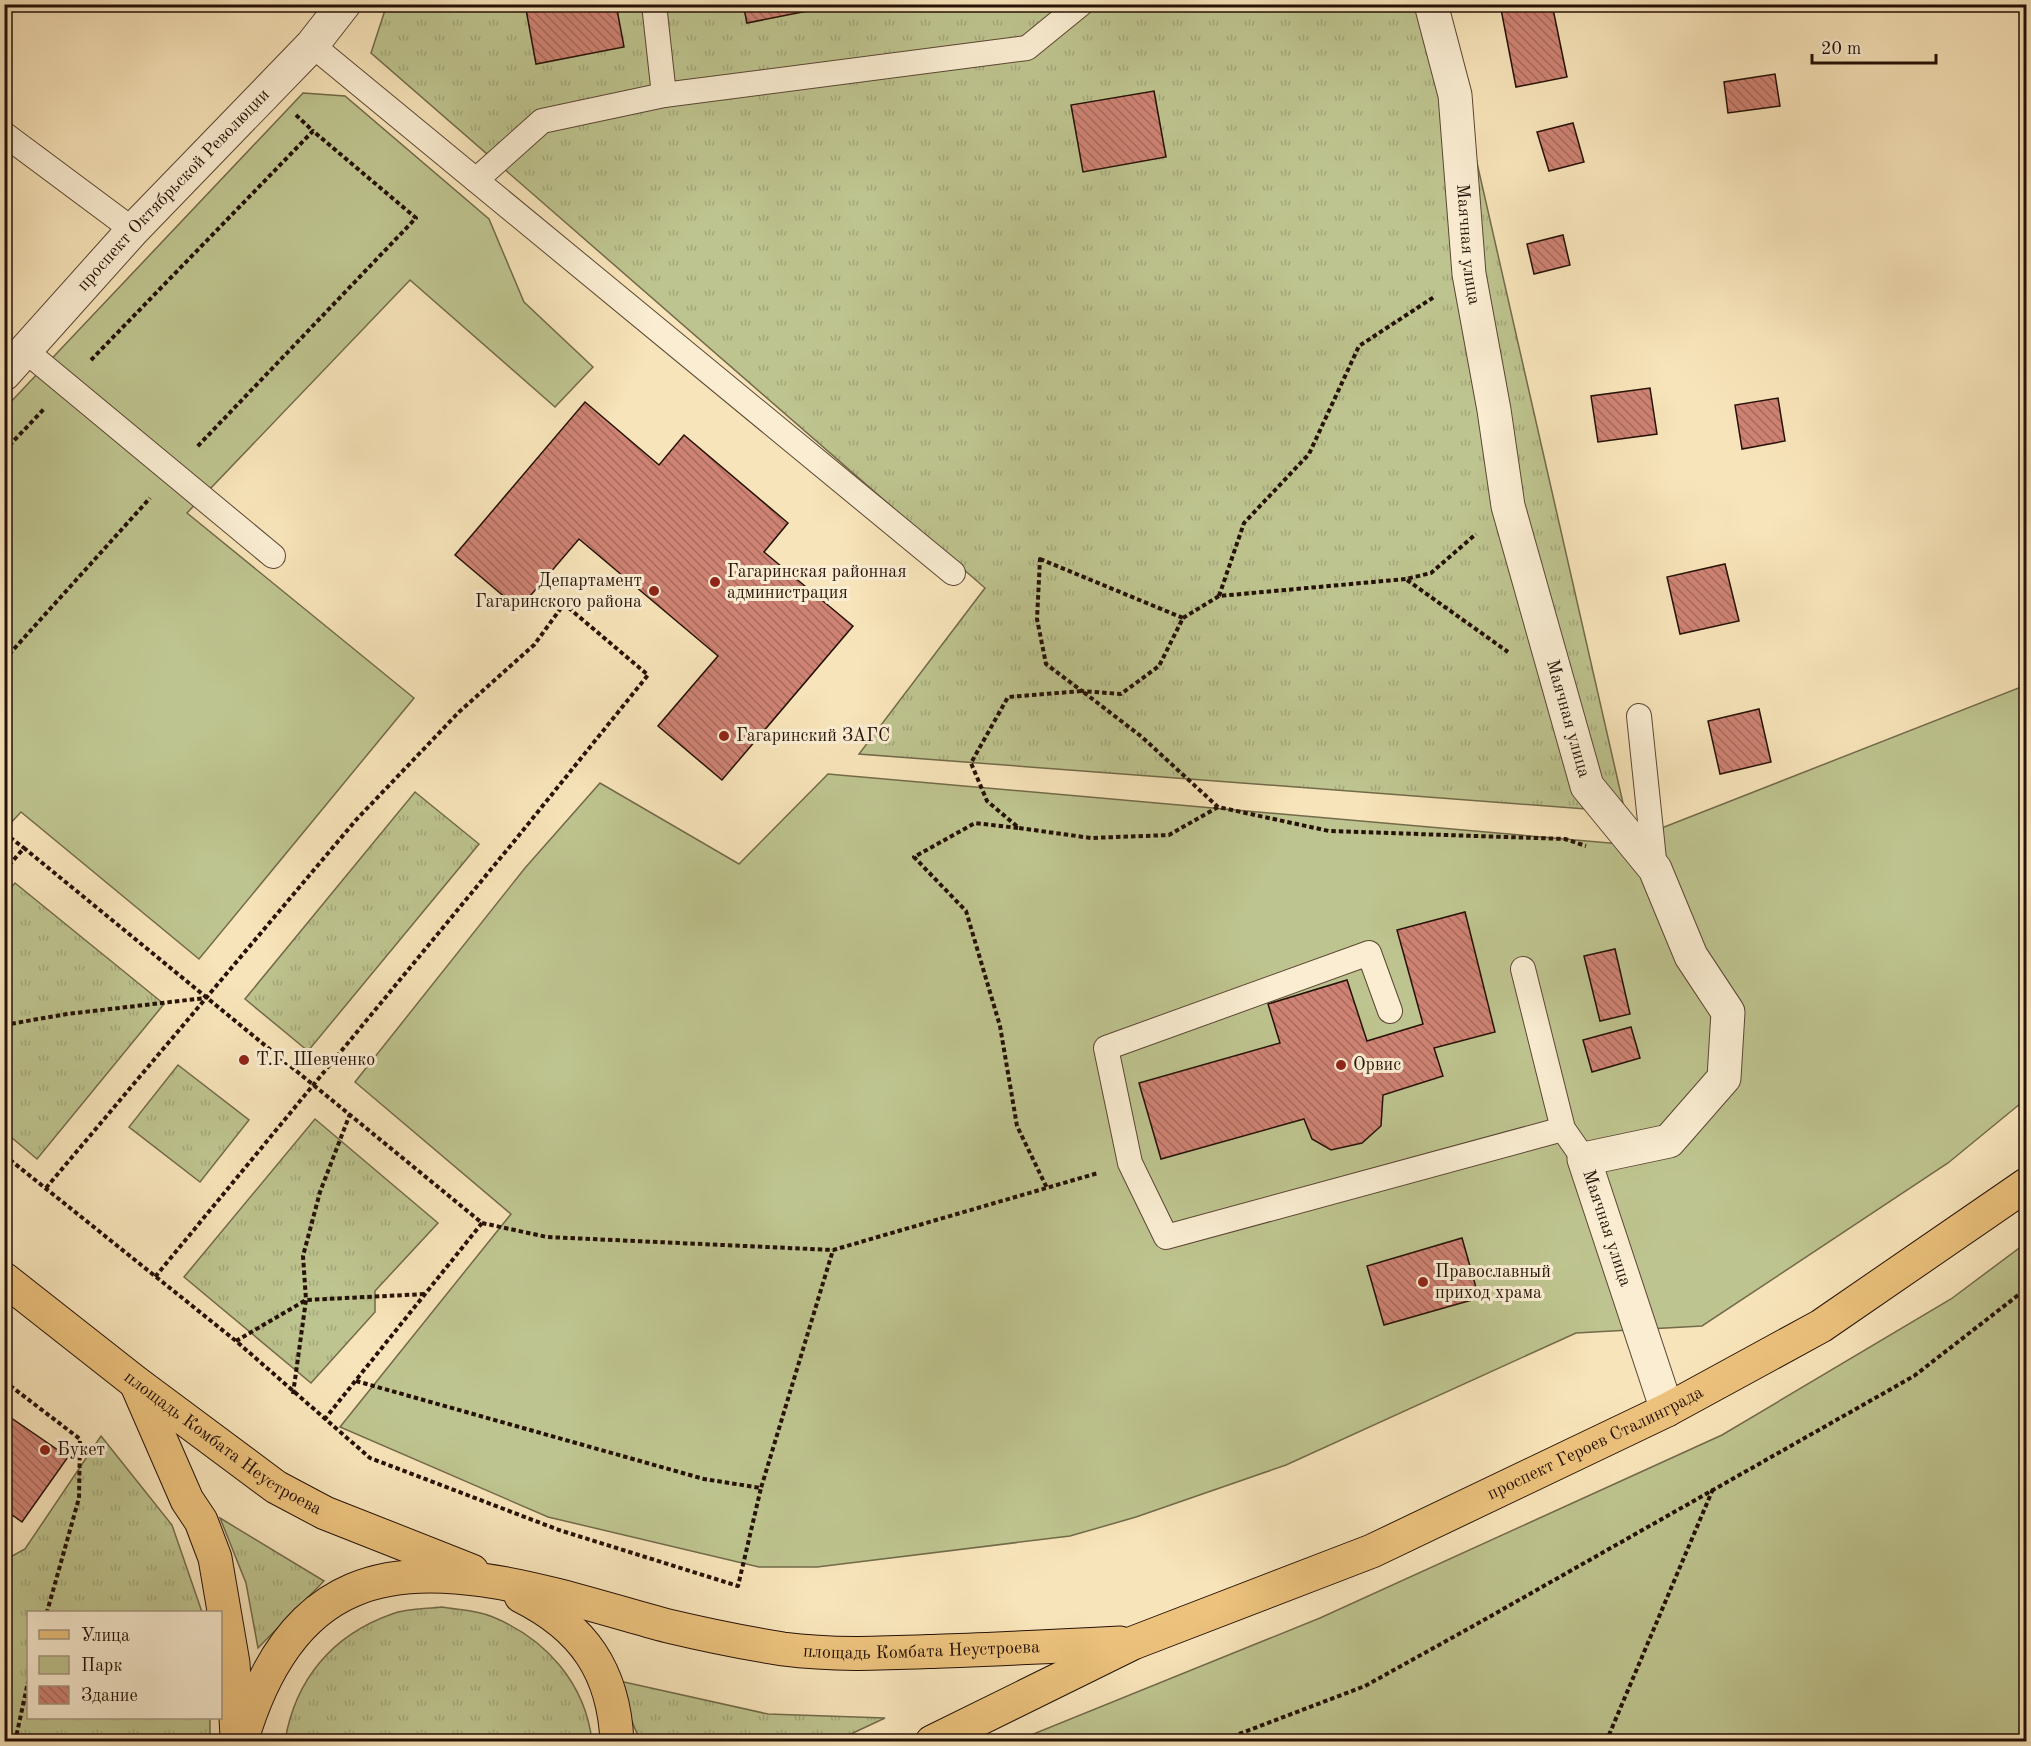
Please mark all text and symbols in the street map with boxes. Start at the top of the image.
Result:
scale bar [1812,27,1936,65]
text: 20 m [1821,40,1861,58]
street label: проспект Октябрьской Революции [74,86,273,295]
street label: Маячная улица [1453,183,1484,306]
place label: Гагаринская районная администрация [727,563,907,602]
place label: Департамент Гагаринского района [475,572,642,611]
marker: Гагаринская районная администрация [708,575,722,589]
marker: Департамент Гагаринского района [647,584,661,598]
street label: Маячная улица [1543,658,1593,780]
place label: Гагаринский ЗАГС [736,727,890,745]
marker: Гагаринский ЗАГС [717,729,731,743]
place label: Т.Г. Шевченко [256,1051,375,1069]
marker: Т.Г. Шевченко [237,1053,251,1067]
place label: Орвис [1353,1056,1401,1074]
marker: Орвис [1334,1058,1348,1072]
street label: Маячная улица [1579,1168,1635,1289]
place label: Православный приход храма [1435,1263,1551,1302]
marker: Православный приход храма [1416,1275,1430,1289]
street label: площадь Комбата Неустроева [121,1368,325,1518]
street label: проспект Героев Сталинграда [1485,1383,1706,1503]
place label: Букет [57,1441,105,1459]
marker: Букет [38,1443,52,1457]
legend [27,1611,222,1719]
text: Улица [81,1627,130,1645]
street label: площадь Комбата Неустроева [802,1638,1040,1662]
text: Парк [81,1657,122,1675]
text: Здание [81,1687,138,1705]

